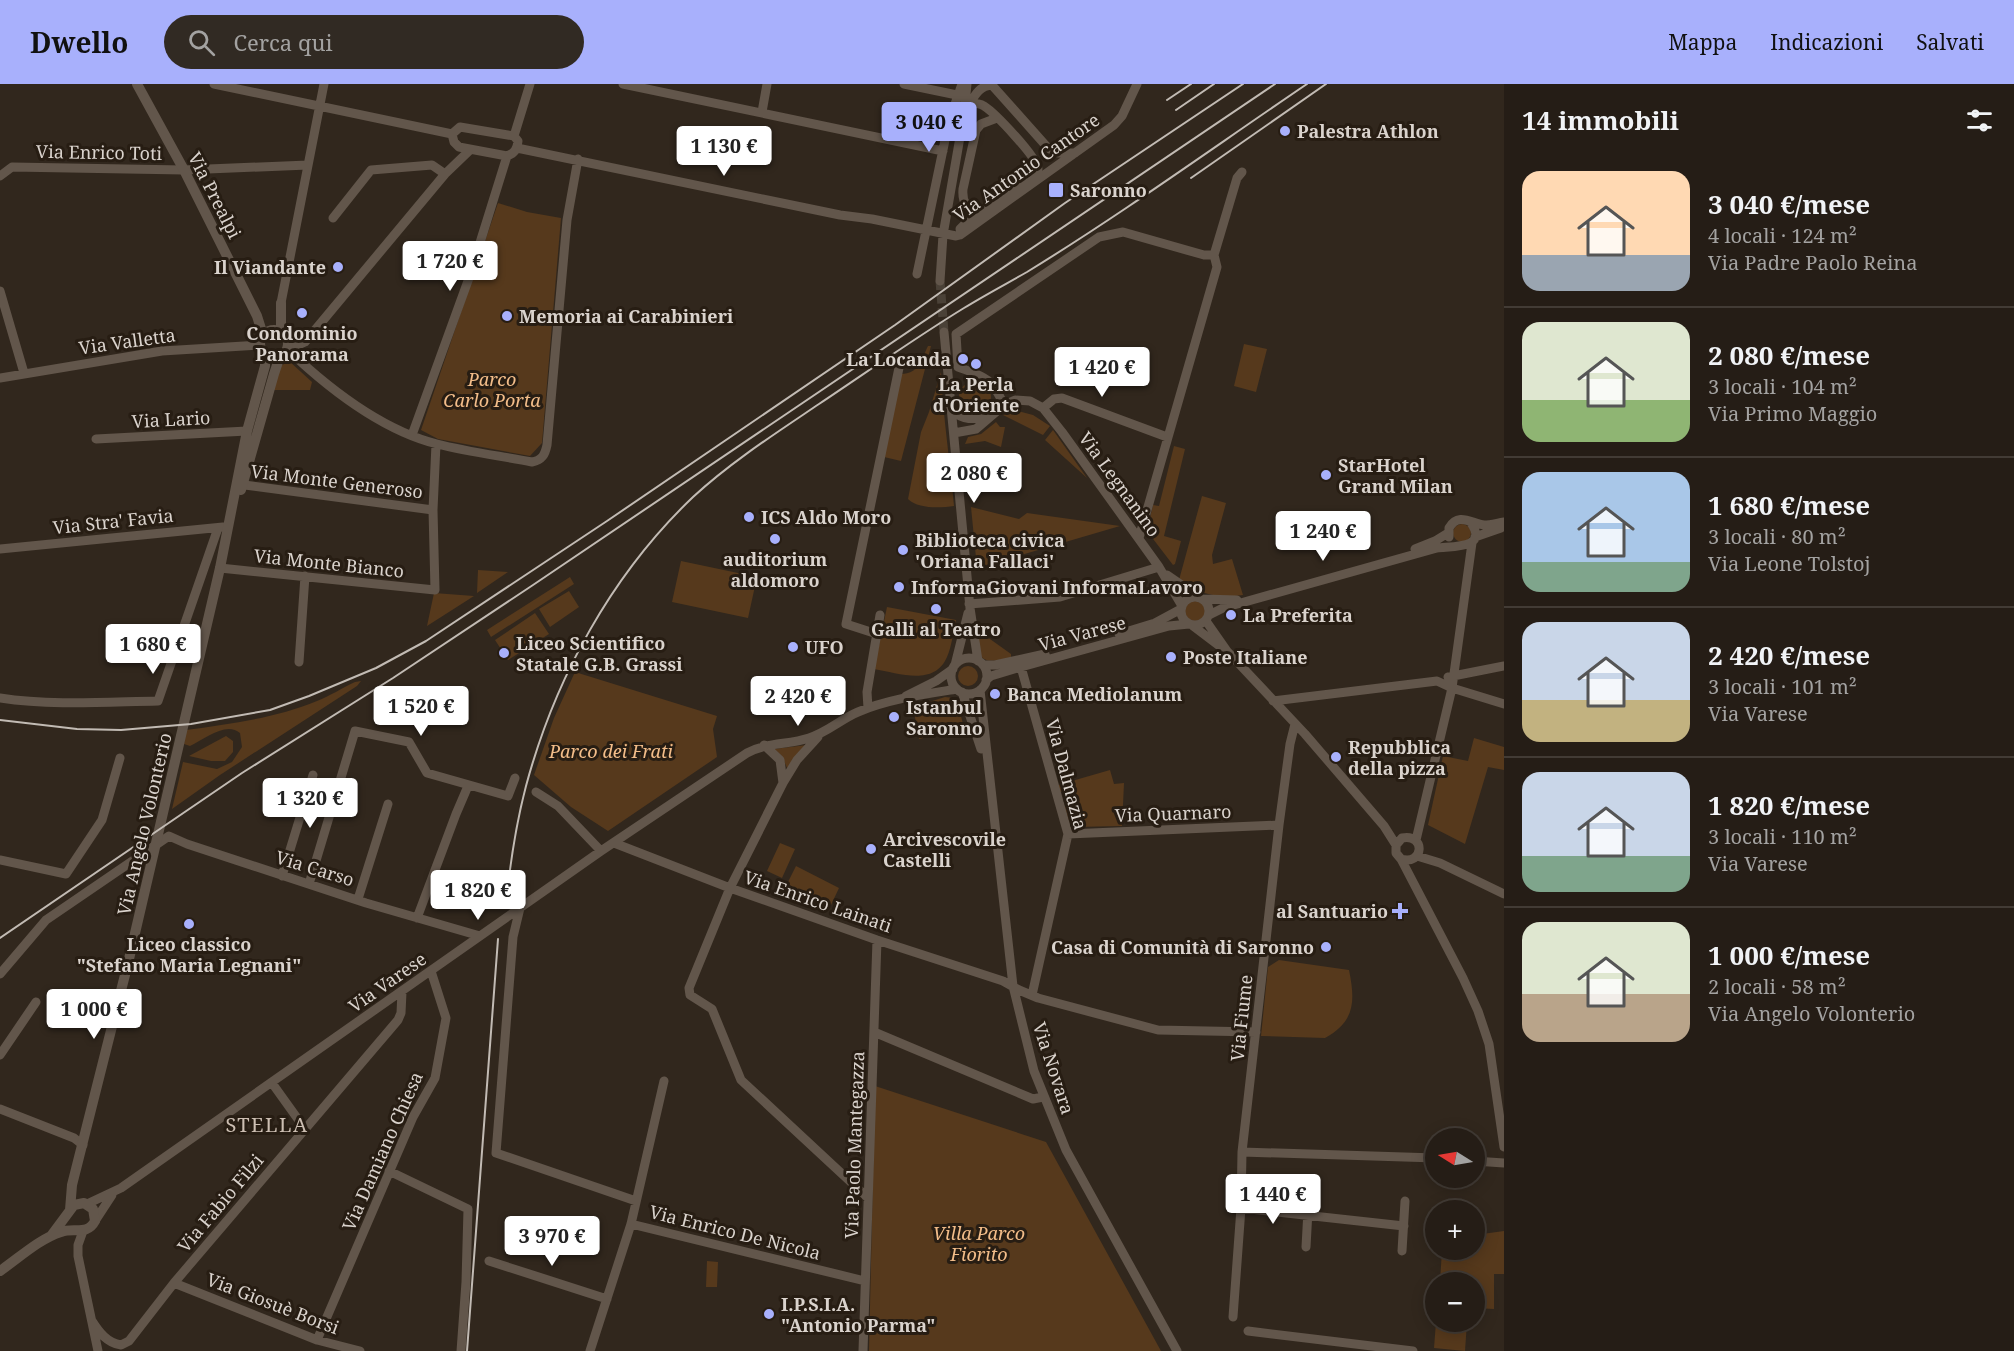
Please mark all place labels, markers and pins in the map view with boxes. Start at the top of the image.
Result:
pin: 3 040 € [874,102,984,153]
place label: Palestra Athlon [1297,119,1439,143]
marker: Palestra Athlon [1278,124,1292,138]
pin: 1 130 € [669,126,779,177]
place label: Saronno [1070,178,1147,202]
marker: Saronno [1047,181,1065,199]
pin: 1 720 € [395,241,505,292]
place label: Il Viandante [214,255,326,279]
marker: Il Viandante [331,260,345,274]
place label: Memoria ai Carabinieri [519,304,734,328]
marker: Condominio Panorama [295,306,309,320]
marker: Memoria ai Carabinieri [500,309,514,323]
place label: Condominio Panorama [246,321,358,366]
place label: La Locanda [846,347,951,371]
pin: 1 420 € [1047,347,1157,398]
marker: La Locanda [956,352,970,366]
marker: La Perla d'Oriente [969,357,983,371]
place label: La Perla d'Oriente [933,372,1019,417]
pin: 2 080 € [919,453,1029,504]
place label: StarHotel Grand Milan [1338,453,1453,498]
marker: StarHotel Grand Milan [1319,468,1333,482]
place label: ICS Aldo Moro [761,505,891,529]
marker: ICS Aldo Moro [742,510,756,524]
pin: 1 240 € [1268,511,1378,562]
place label: Biblioteca civica 'Oriana Fallaci' [915,528,1065,573]
marker: auditorium aldomoro [768,532,782,546]
marker: Biblioteca civica 'Oriana Fallaci' [896,543,910,557]
place label: auditorium aldomoro [723,547,828,592]
place label: InformaGiovani InformaLavoro [911,575,1203,599]
marker: InformaGiovani InformaLavoro [892,580,906,594]
marker: Galli al Teatro [929,602,943,616]
place label: La Preferita [1243,603,1353,627]
marker: La Preferita [1224,608,1238,622]
place label: Galli al Teatro [871,617,1001,641]
pin: 1 680 € [98,624,208,675]
place label: Liceo Scientifico Statale G.B. Grassi [516,631,683,676]
place label: UFO [805,635,844,659]
marker: UFO [786,640,800,654]
place label: Poste Italiane [1183,645,1308,669]
marker: Liceo Scientifico Statale G.B. Grassi [497,646,511,660]
marker: Poste Italiane [1164,650,1178,664]
pin: 2 420 € [743,676,853,727]
place label: Banca Mediolanum [1007,682,1183,706]
pin: 1 520 € [366,686,476,737]
marker: Banca Mediolanum [988,687,1002,701]
place label: Istanbul Saronno [906,695,983,740]
marker: Istanbul Saronno [887,710,901,724]
place label: Repubblica della pizza [1348,735,1451,780]
marker: Repubblica della pizza [1329,750,1343,764]
pin: 1 320 € [255,778,365,829]
place label: Arcivescovile Castelli [883,827,1006,872]
marker: Arcivescovile Castelli [864,842,878,856]
pin: 1 820 € [423,870,533,921]
place label: al Santuario [1276,899,1388,923]
marker: al Santuario [1393,904,1407,918]
marker: Liceo classico "Stefano Maria Legnani" [182,917,196,931]
place label: Liceo classico "Stefano Maria Legnani" [77,932,301,977]
place label: Casa di Comunità di Saronno [1051,935,1314,959]
marker: Casa di Comunità di Saronno [1319,940,1333,954]
pin: 1 000 € [39,989,149,1040]
pin: 1 440 € [1218,1174,1328,1225]
pin: 3 970 € [497,1216,607,1267]
place label: I.P.S.I.A. "Antonio Parma" [781,1292,935,1337]
marker: I.P.S.I.A. "Antonio Parma" [762,1307,776,1321]

